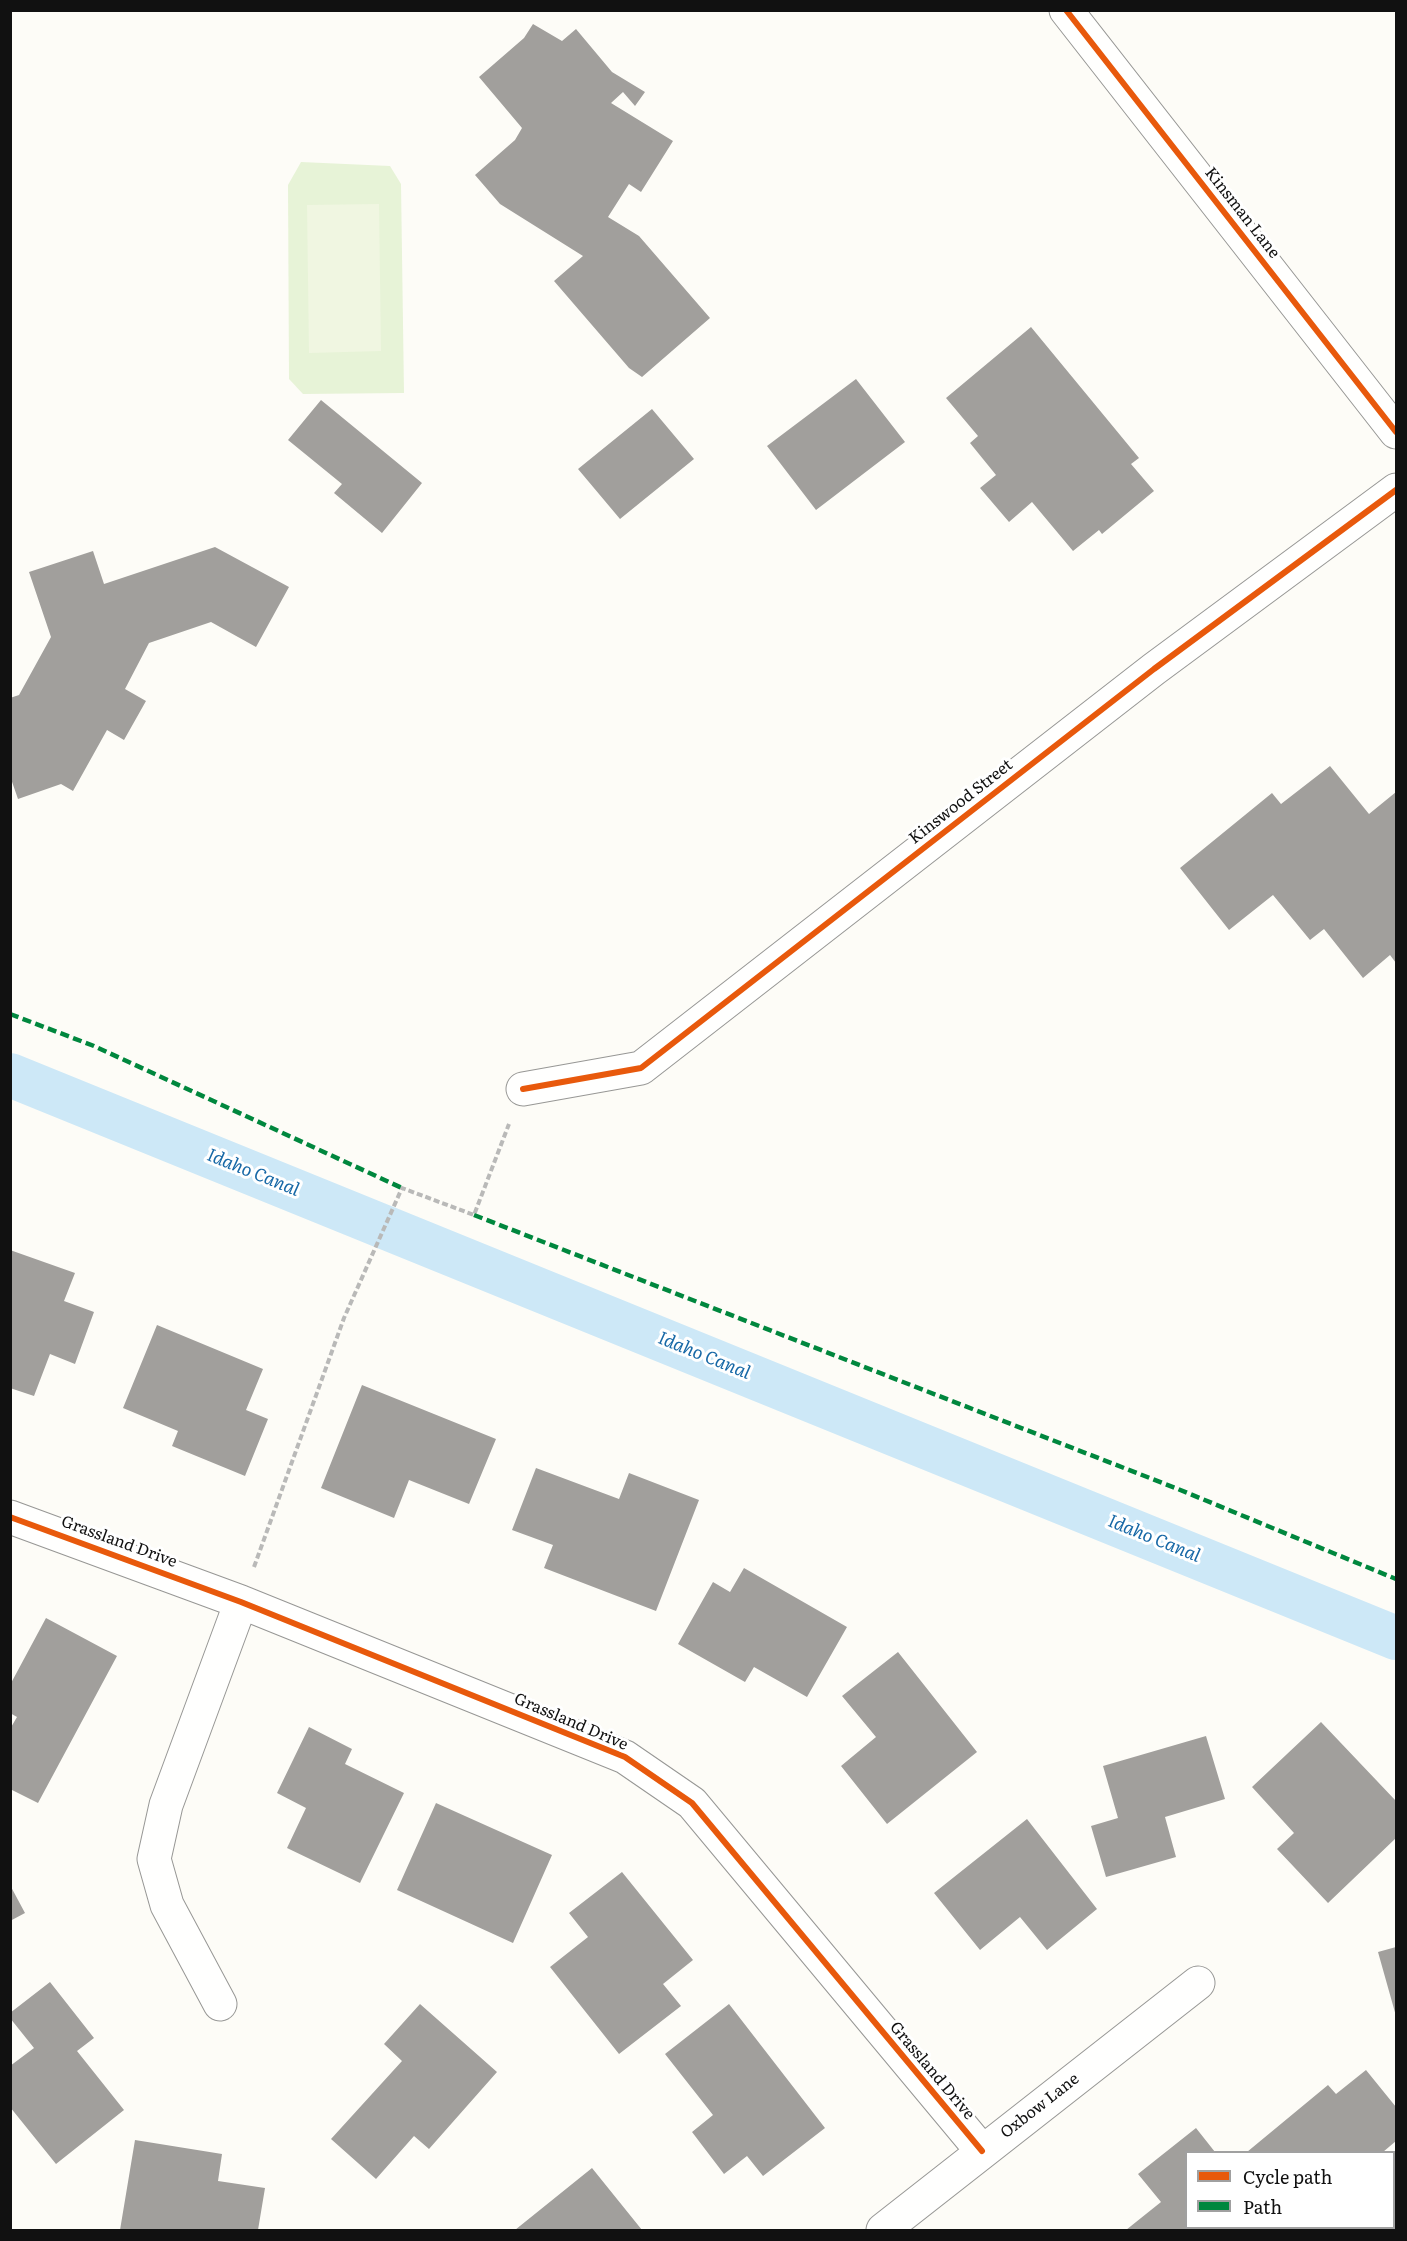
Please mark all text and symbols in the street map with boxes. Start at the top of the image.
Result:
street label: Kinsman Lane [1200,164,1284,262]
street label: Kinswood Street [905,756,1017,848]
water label: Idaho Canal [204,1145,302,1201]
water label: Idaho Canal [655,1328,753,1384]
water label: Idaho Canal [1105,1511,1203,1567]
street label: Grassland Drive [58,1512,180,1572]
street label: Grassland Drive [511,1689,631,1755]
street label: Grassland Drive [885,2018,979,2124]
street label: Oxbow Lane [997,2069,1083,2143]
legend [1185,2151,1395,2229]
text: Cycle path [1243,2163,1332,2190]
text: Path [1243,2193,1282,2220]

